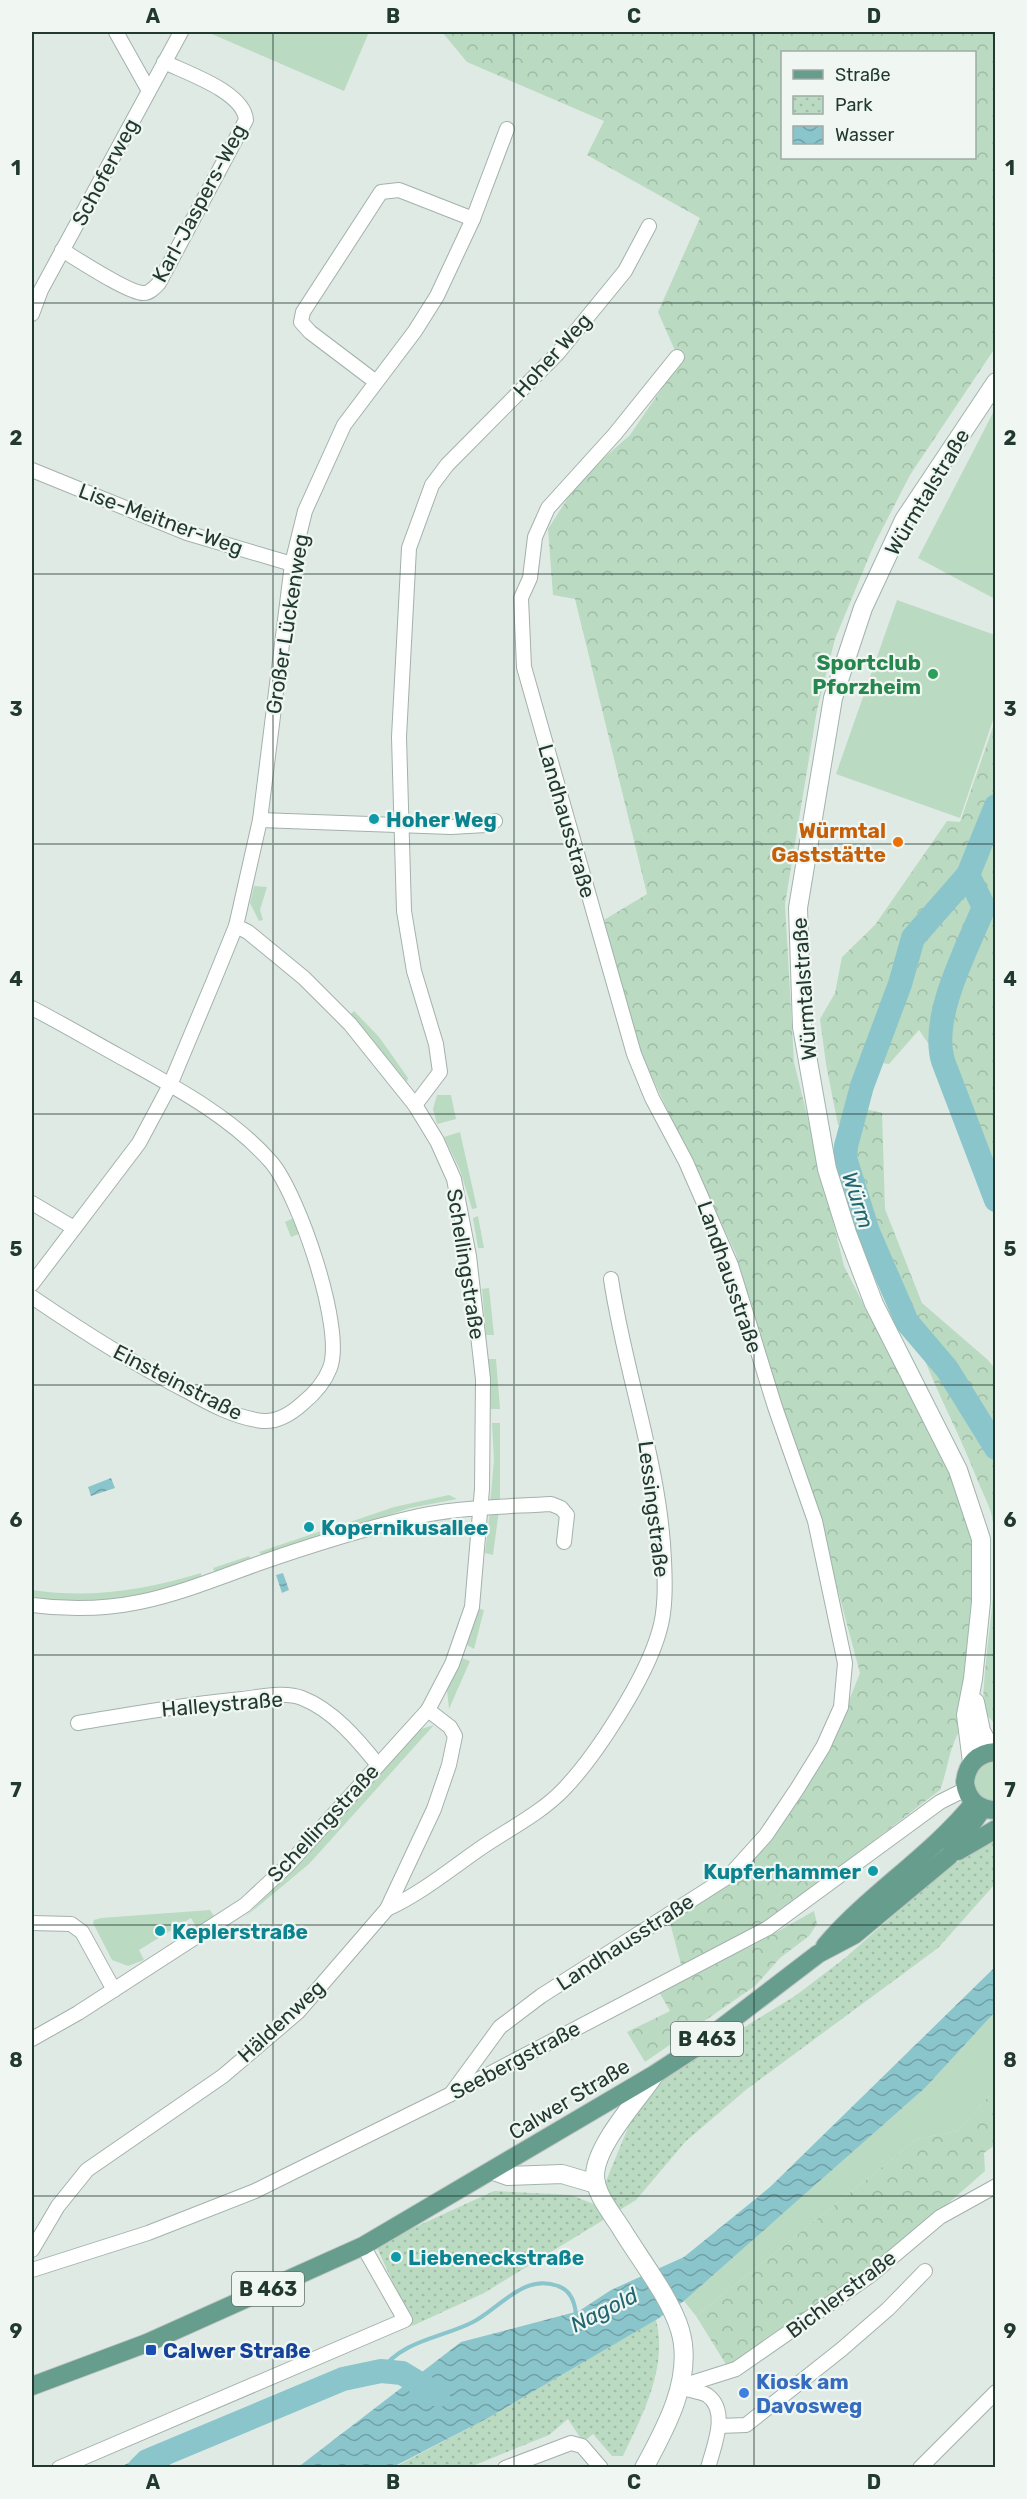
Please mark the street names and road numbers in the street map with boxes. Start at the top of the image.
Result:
street label: Schoferweg [66,114,144,230]
street label: Karl-Jaspers-Weg [147,120,251,286]
street label: Hoher Weg [508,308,596,402]
street label: Würmtalstraße [879,424,975,560]
street label: Lise-Meitner-Weg [75,478,247,560]
street label: Großer Lückenweg [260,532,314,716]
street label: Landhausstraße [533,741,601,901]
street label: Würmtalstraße [787,917,821,1061]
street label: Schellingstraße [442,1187,490,1341]
street label: Landhausstraße [692,1198,768,1356]
street label: Einsteinstraße [109,1339,247,1425]
street label: Lessingstraße [633,1439,675,1579]
street label: Halleystraße [160,1686,284,1722]
street label: Schellingstraße [262,1759,384,1887]
street label: Landhausstraße [552,1888,698,1996]
street label: Häldenweg [232,1975,330,2067]
street label: Seebergstraße [446,2015,584,2105]
road number: B 463 [671,2022,743,2056]
street label: Calwer Straße [504,2053,634,2145]
street label: Bichlerstraße [781,2245,901,2343]
road number: B 463 [232,2272,304,2306]

